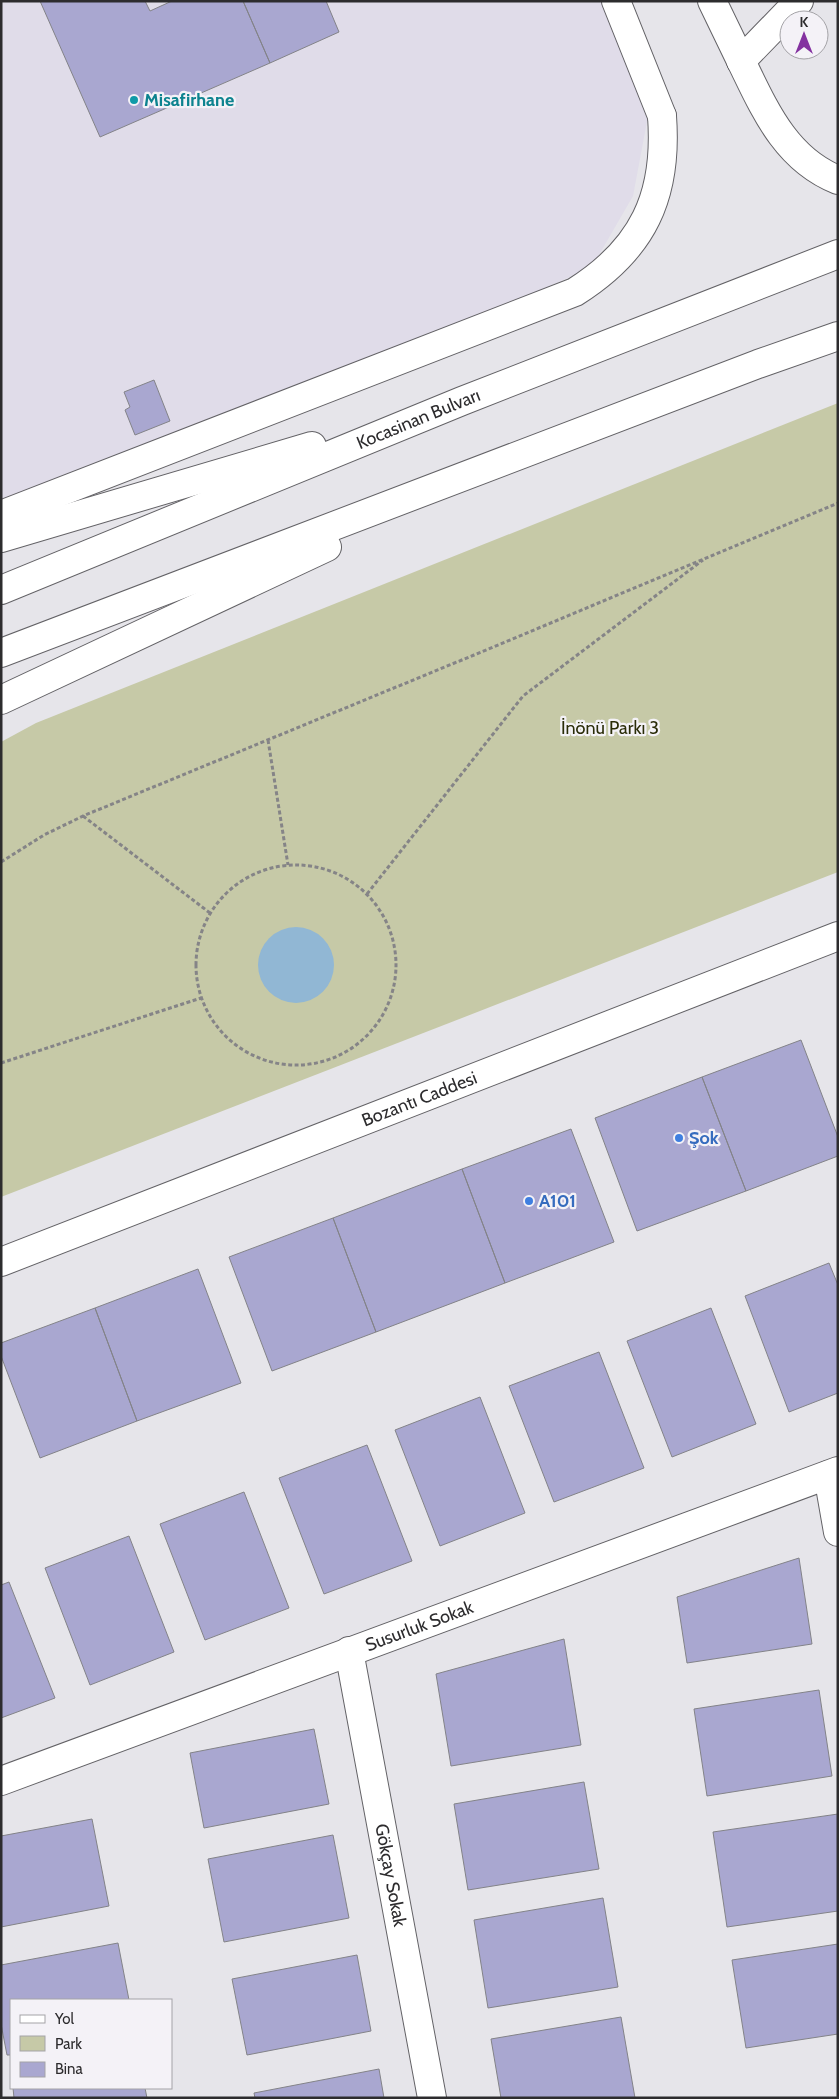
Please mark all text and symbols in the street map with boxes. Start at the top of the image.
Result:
north arrow [779,10,829,60]
text: K [800,13,809,31]
place label: Misafirhane [144,89,234,111]
marker: Misafirhane [128,94,140,106]
street label: Kocasinan Bulvarı [353,384,483,454]
park label: İnönü Parkı 3 [561,717,659,739]
street label: Bozantı Caddesi [359,1067,480,1131]
place label: Şok [689,1127,719,1149]
marker: Şok [673,1132,685,1144]
place label: A101 [539,1190,576,1212]
marker: A101 [523,1195,535,1207]
street label: Susurluk Sokak [362,1596,477,1656]
street label: Gökçay Sokak [370,1822,411,1929]
legend [10,1999,172,2089]
text: Yol [54,2010,74,2028]
text: Park [55,2035,82,2053]
text: Bina [55,2060,83,2078]

